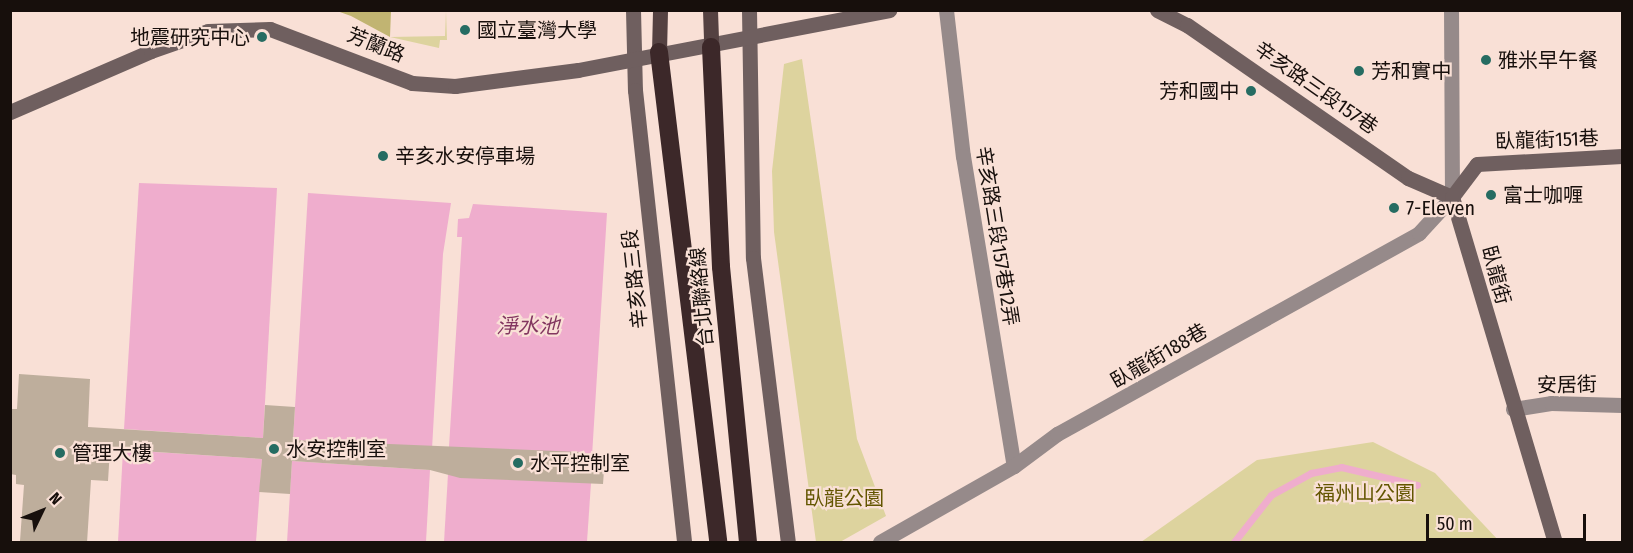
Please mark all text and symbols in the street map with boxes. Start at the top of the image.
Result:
place label: 國立臺灣大學 [477,18,597,42]
street label: 芳蘭路 [344,23,408,67]
marker: 國立臺灣大學 [458,23,472,37]
place label: 地震研究中心 [130,25,250,49]
marker: 地震研究中心 [255,30,269,44]
street label: 辛亥路三段157巷 [1250,37,1382,139]
place label: 雅米早午餐 [1498,48,1598,72]
marker: 雅米早午餐 [1479,53,1493,67]
place label: 芳和實中 [1371,59,1451,83]
marker: 芳和實中 [1352,64,1366,78]
place label: 芳和國中 [1159,79,1239,103]
marker: 芳和國中 [1244,84,1258,98]
street label: 臥龍街151巷 [1495,126,1599,154]
place label: 辛亥水安停車場 [395,144,535,168]
street label: 辛亥路三段157巷12弄 [971,145,1023,327]
marker: 辛亥水安停車場 [376,149,390,163]
place label: 富士咖喱 [1503,183,1583,207]
marker: 富士咖喱 [1484,188,1498,202]
place label: 7-Eleven [1406,196,1475,220]
marker: 7-Eleven [1387,201,1401,215]
street label: 辛亥路三段 [618,228,652,330]
street label: 臥龍街 [1477,243,1515,307]
street label: 台北聯絡線 [686,246,718,348]
water label: 淨水池 [497,313,559,339]
street label: 臥龍街188巷 [1106,319,1212,393]
street label: 安居街 [1537,372,1597,398]
place label: 水安控制室 [286,437,386,461]
place label: 管理大樓 [72,441,152,465]
marker: 水安控制室 [267,442,281,456]
marker: 管理大樓 [53,446,67,460]
place label: 水平控制室 [530,451,630,475]
marker: 水平控制室 [511,456,525,470]
north arrow [12,481,72,541]
park label: 福州山公園 [1315,481,1415,505]
park label: 臥龍公園 [804,486,884,510]
text: N [45,488,66,508]
scale bar [1429,502,1590,540]
text: 50 m [1437,513,1473,535]

